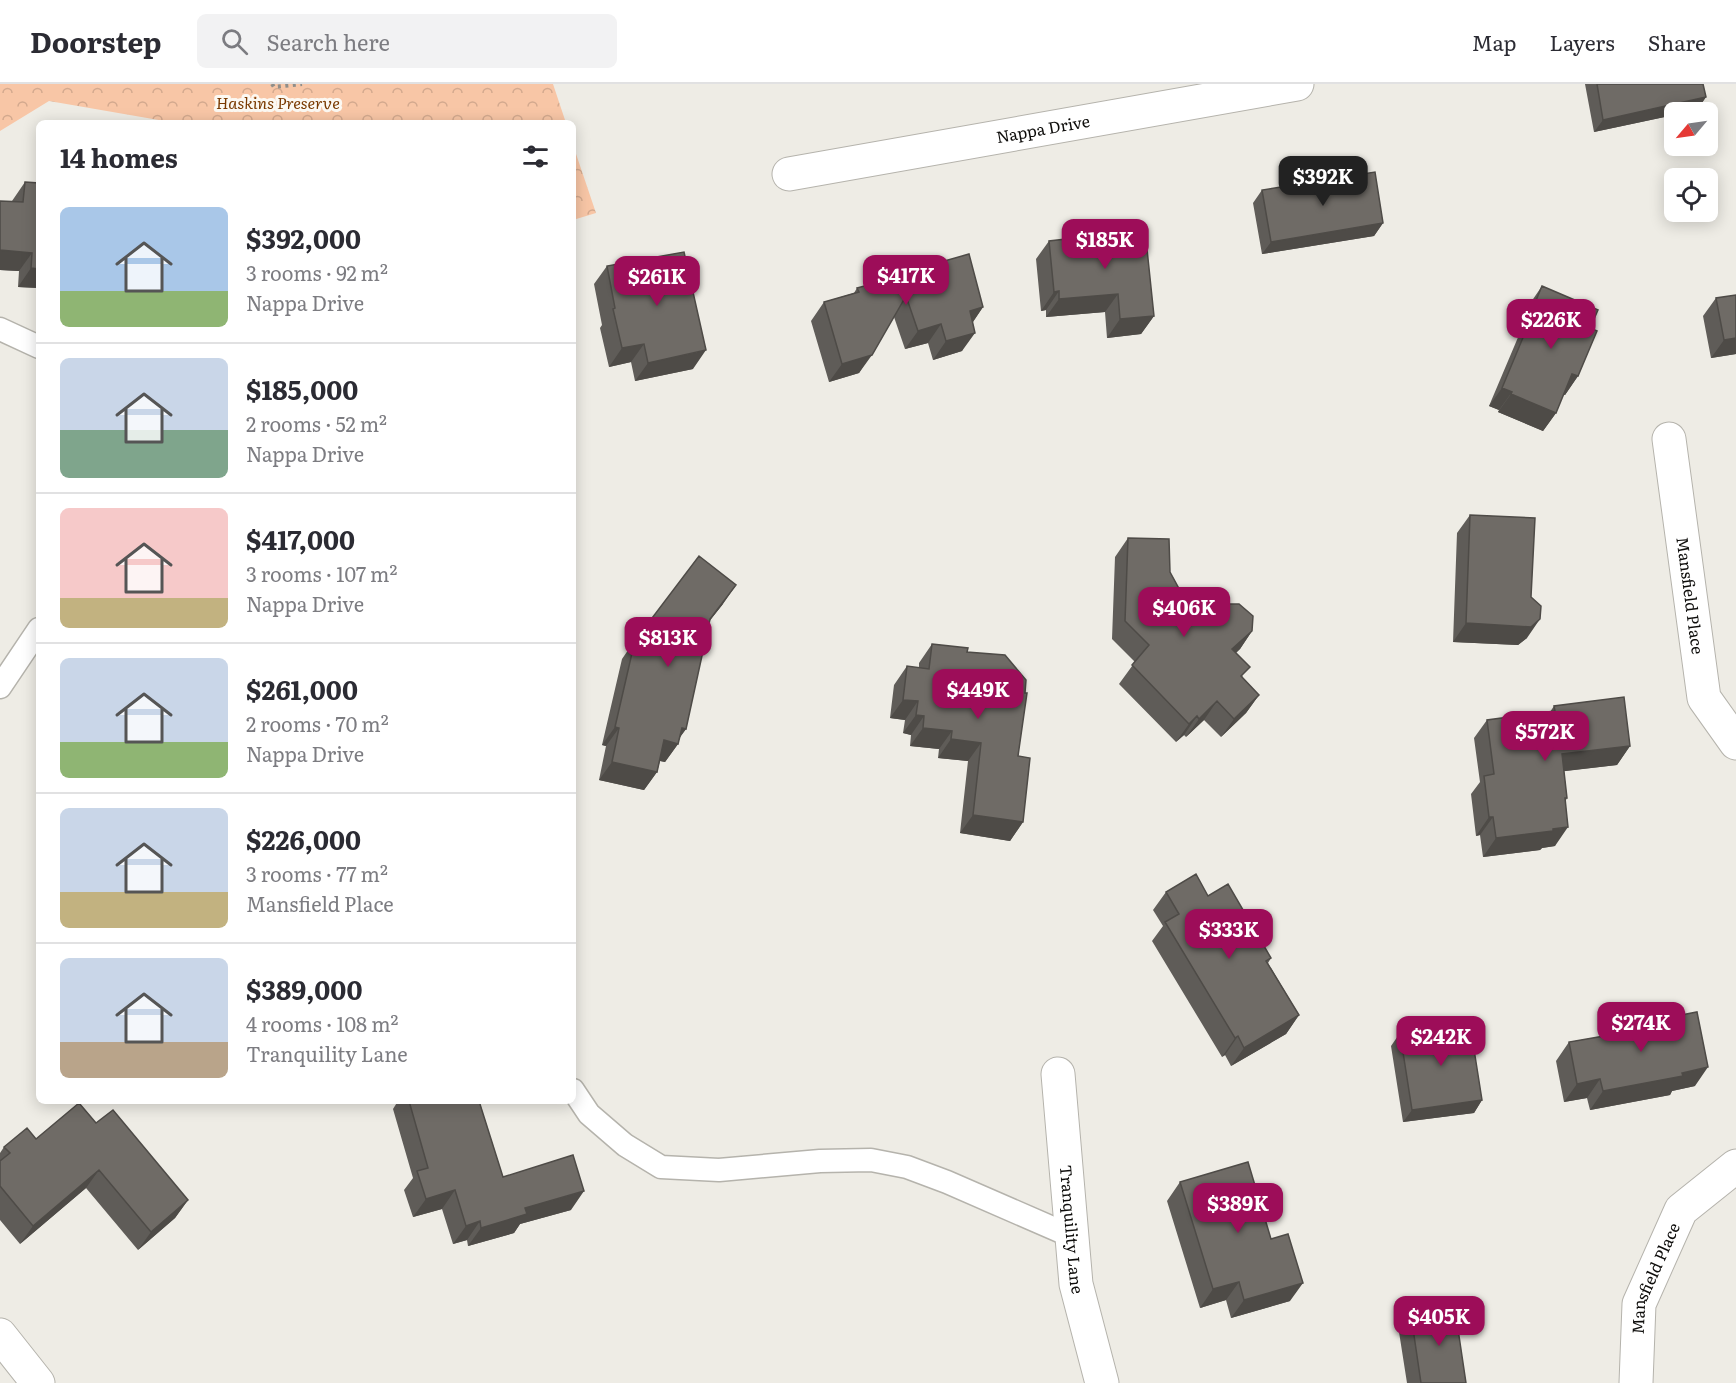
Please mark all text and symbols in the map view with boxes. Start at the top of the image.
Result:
search box [197,14,617,68]
text: Doorstep [30,20,161,62]
icon: search [218,25,251,58]
text: Search here [266,25,390,58]
text: Map [1472,26,1517,57]
text: Layers [1550,26,1615,57]
text: Share [1648,26,1706,57]
park label: Haskins Preserve [216,90,340,114]
north arrow [1664,102,1718,156]
map controls [1664,102,1718,222]
street label: Nappa Drive [994,108,1092,148]
text: 14 homes [60,137,178,176]
icon: filters [519,140,552,173]
pin: $392K [1281,156,1365,207]
text: $392K [1293,160,1353,190]
button: locate [1664,168,1718,222]
text: $392,000 [246,218,361,257]
pin: $185K [1063,219,1147,270]
text: $185K [1076,223,1134,253]
icon: home [108,231,180,303]
pin: $417K [864,255,948,306]
pin: $261K [615,256,699,307]
text: 3 rooms · 92 m² [246,257,388,287]
text: $417K [877,259,935,289]
text: $261K [628,260,686,290]
text: Nappa Drive [246,287,364,317]
pin: $226K [1509,299,1593,350]
text: $226K [1521,303,1581,333]
text: $185,000 [246,369,358,408]
icon: home [108,382,180,454]
text: 2 rooms · 52 m² [246,408,387,438]
text: Nappa Drive [246,438,364,468]
text: $417,000 [246,519,355,558]
icon: home [108,532,180,604]
street label: Mansfield Place [1671,535,1711,656]
text: 3 rooms · 107 m² [246,558,397,588]
pin: $406K [1142,587,1226,638]
text: Nappa Drive [246,588,364,618]
text: $406K [1152,591,1216,621]
pin: $813K [626,617,710,668]
text: $813K [639,621,697,651]
text: $261,000 [246,669,358,708]
pin: $449K [936,669,1020,720]
text: $449K [946,673,1010,703]
icon: home [108,682,180,754]
text: 2 rooms · 70 m² [246,708,389,738]
pin: $572K [1503,711,1587,762]
text: $572K [1515,715,1575,745]
text: Nappa Drive [246,738,364,768]
text: $226,000 [246,819,361,858]
icon: home [108,832,180,904]
text: 3 rooms · 77 m² [246,858,388,888]
text: Mansfield Place [246,888,394,918]
pin: $333K [1187,909,1271,960]
text: $333K [1199,913,1259,943]
text: $389,000 [246,969,362,1008]
icon: home [108,982,180,1054]
pin: $274K [1599,1002,1683,1053]
text: $274K [1611,1006,1671,1036]
text: 4 rooms · 108 m² [246,1008,398,1038]
pin: $242K [1399,1016,1483,1067]
text: $242K [1410,1020,1472,1050]
text: Tranquility Lane [246,1038,408,1068]
street label: Tranquility Lane [1055,1164,1091,1296]
pin: $389K [1196,1183,1280,1234]
text: $389K [1207,1187,1269,1217]
street label: Mansfield Place [1625,1218,1685,1335]
pin: $405K [1397,1296,1481,1347]
text: $405K [1408,1300,1470,1330]

